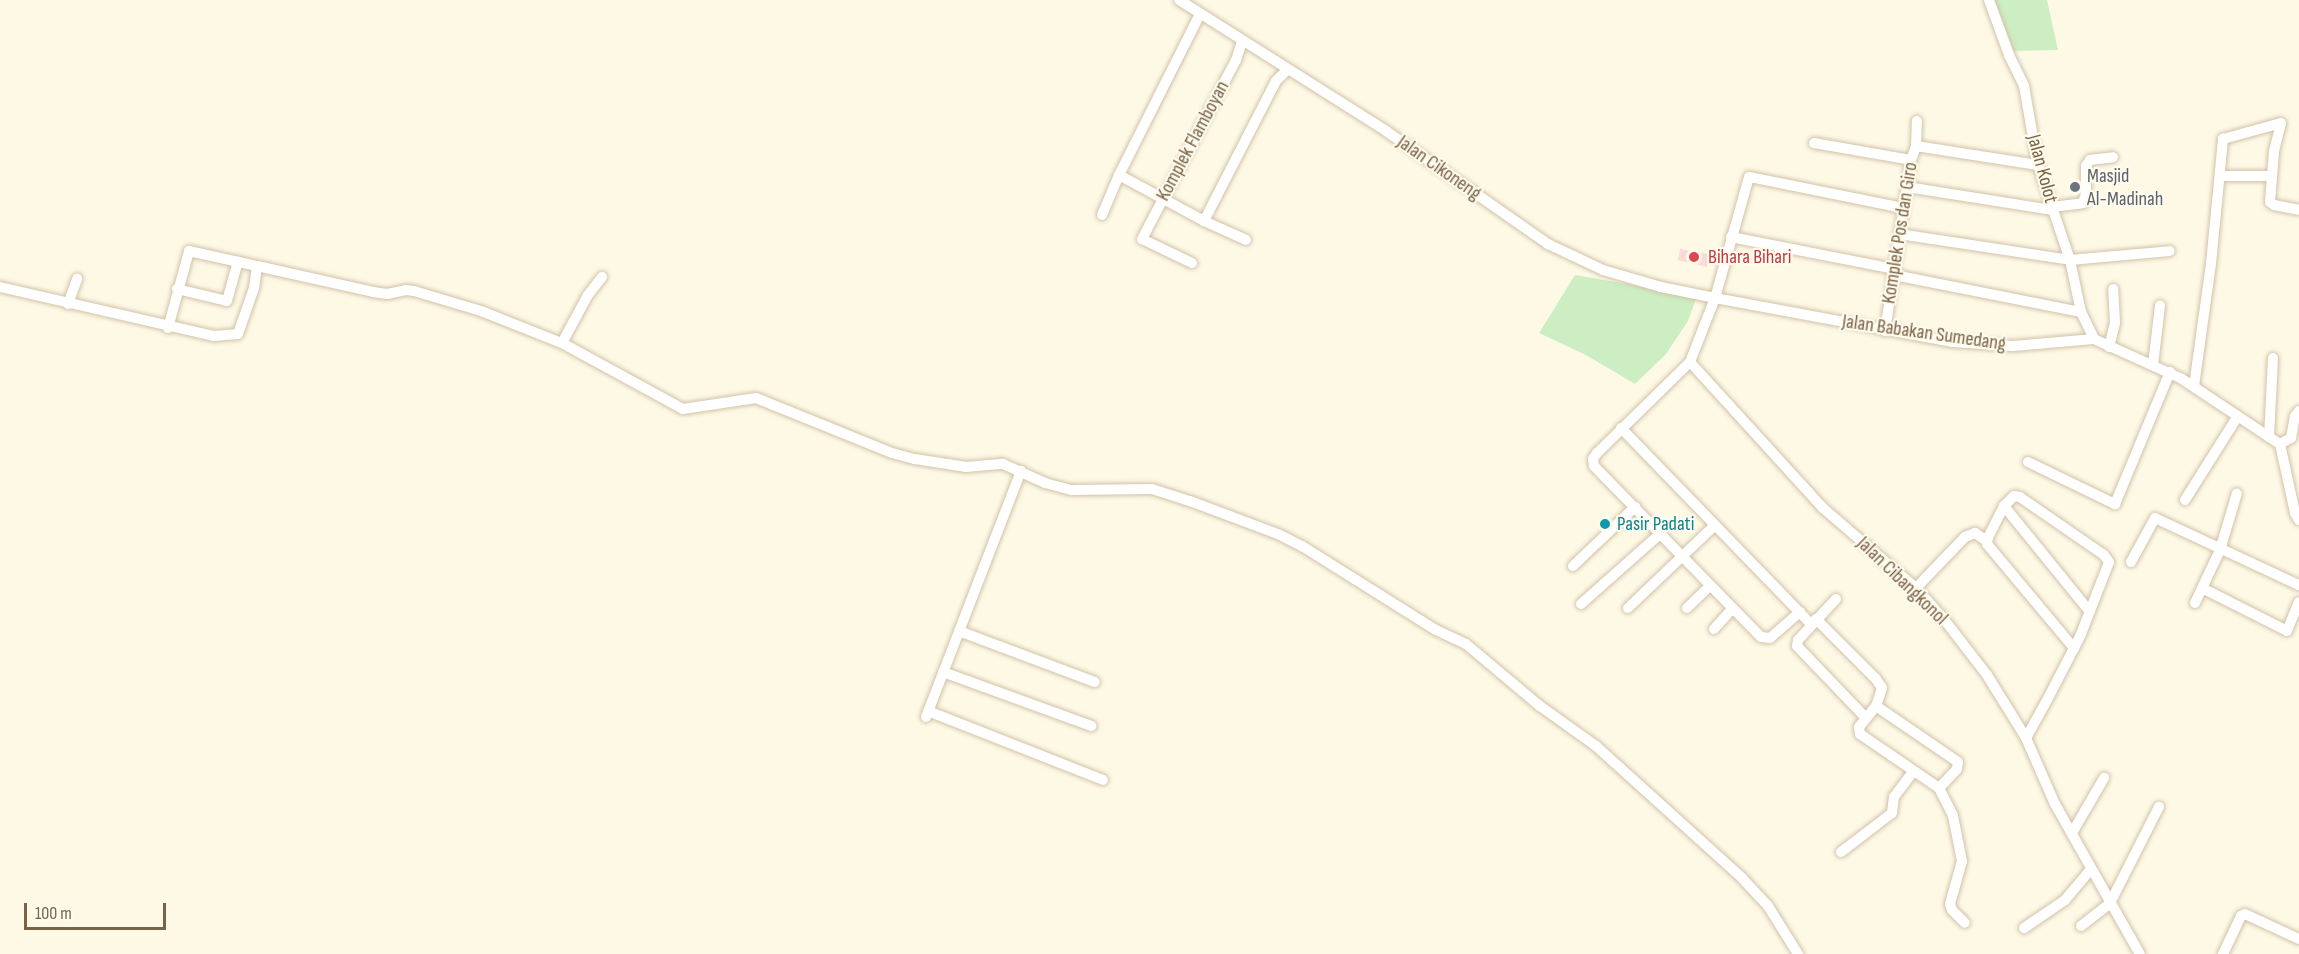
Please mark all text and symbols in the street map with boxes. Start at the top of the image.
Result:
street label: Komplek Flamboyan [1151,77,1235,205]
street label: Jalan Cikoneng [1392,130,1486,206]
street label: Jalan Kolot [2021,132,2063,206]
street label: Komplek Pos dan Giro [1877,160,1923,306]
place label: Masjid Al-Madinah [2087,164,2163,211]
marker: Masjid Al-Madinah [2068,180,2082,194]
place label: Bihara Bihari [1708,245,1792,269]
marker: Bihara Bihari [1685,248,1703,266]
street label: Jalan Babakan Sumedang [1841,310,2007,356]
place label: Pasir Padati [1617,512,1694,536]
marker: Pasir Padati [1598,517,1612,531]
street label: Jalan Cibangkonol [1852,532,1952,630]
scale bar [27,891,170,929]
text: 100 m [35,903,72,924]

